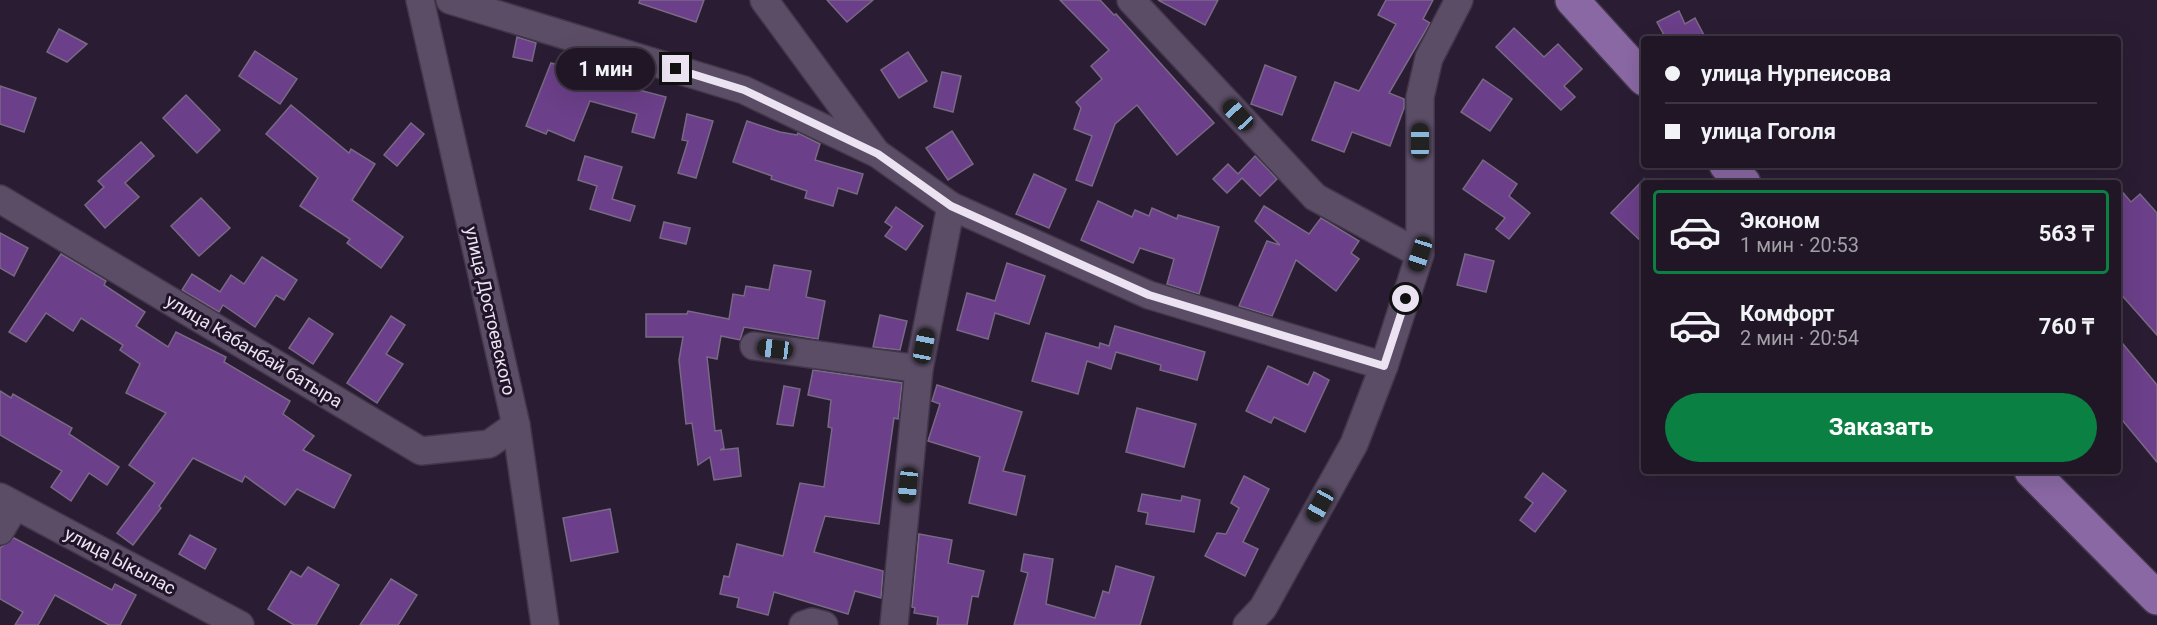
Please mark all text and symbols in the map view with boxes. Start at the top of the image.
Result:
callout: 1 мин [556,48,655,90]
route end [662,55,689,82]
text: 1 мин [578,57,633,81]
text: улица Нурпеисова [1701,61,1891,86]
car [1219,96,1257,134]
text: улица Гоголя [1701,119,1836,144]
car [1411,123,1429,159]
icon: car [1668,205,1722,259]
text: Эконом [1740,208,1820,233]
text: 563 ₸ [2039,221,2094,246]
street label: улица Достоевского [461,225,520,397]
text: 1 мин · 20:53 [1740,233,1859,257]
car [1406,234,1434,274]
route start [1392,285,1419,312]
street label: улица Кабанбай батыра [162,290,346,412]
icon: car [1668,298,1722,352]
text: Комфорт [1740,301,1835,326]
text: 760 ₸ [2039,314,2094,339]
text: 2 мин · 20:54 [1740,326,1859,350]
car [912,327,936,365]
car [756,338,794,360]
button: Заказать [1665,393,2097,462]
car [897,466,919,504]
car [1303,485,1337,525]
street label: улица Ыкылас [61,522,179,599]

